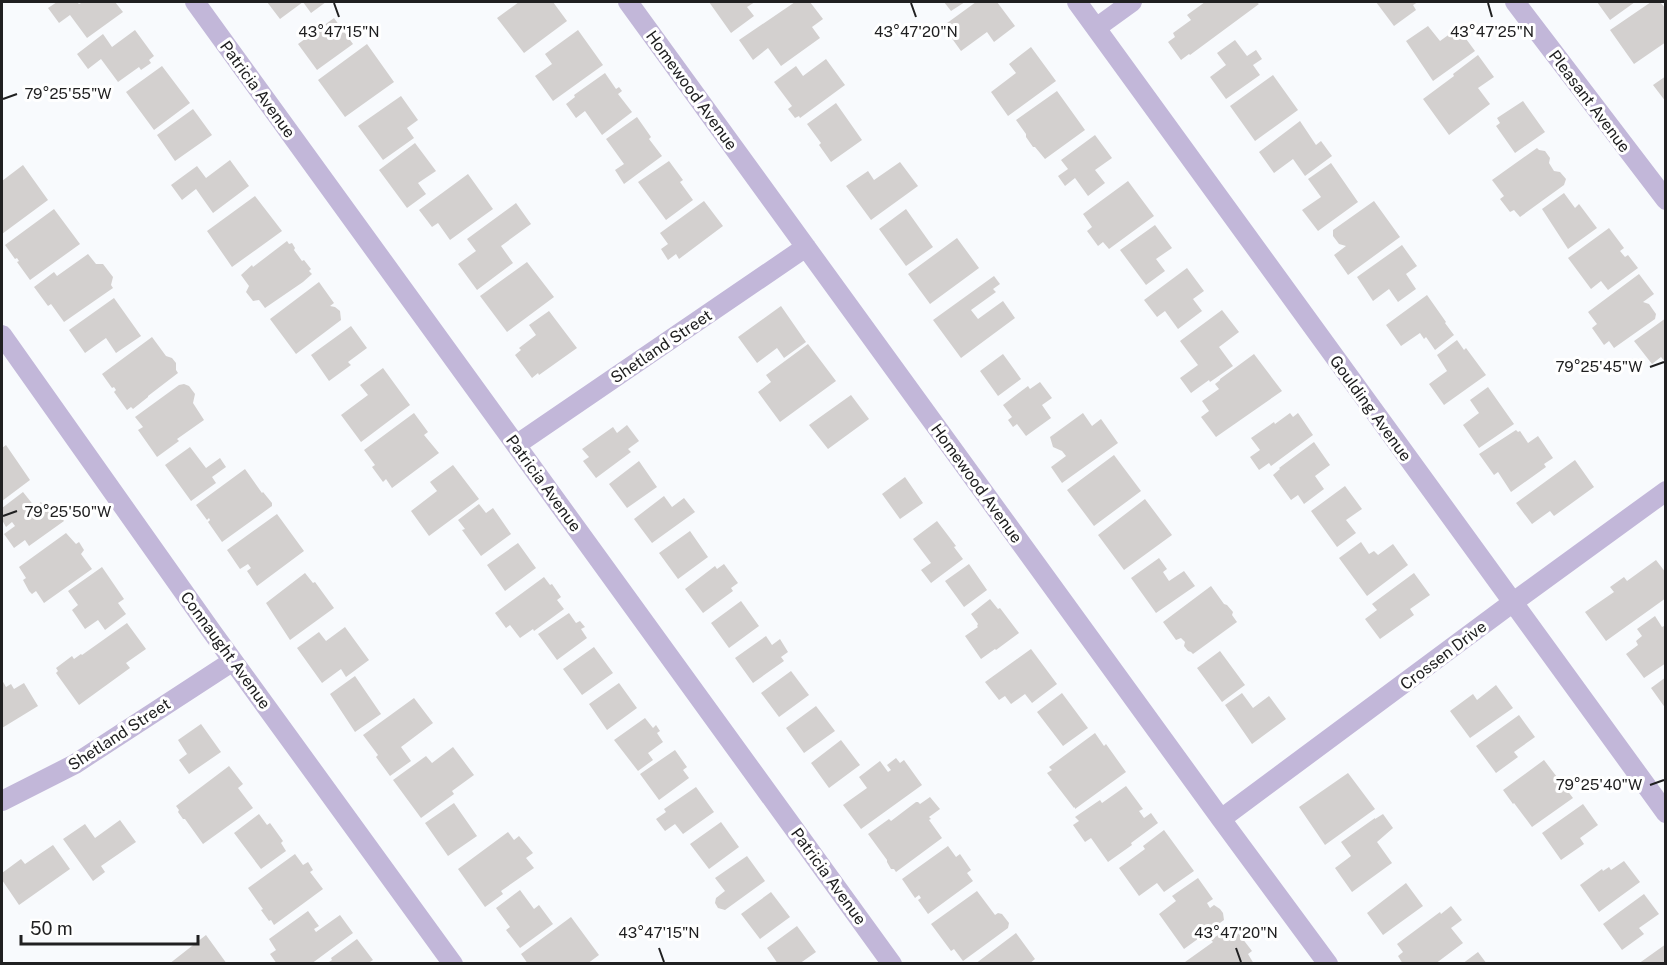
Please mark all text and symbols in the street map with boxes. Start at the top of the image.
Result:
text: 43°47'15"N [298,23,380,40]
text: 43°47'20"N [874,23,958,40]
text: 43°47'25"N [1450,23,1534,40]
street label: Homewood Avenue [642,27,741,154]
street label: Patricia Avenue [216,37,299,141]
street label: Pleasant Avenue [1545,46,1634,156]
text: 79°25'55"W [24,85,112,102]
street label: Shetland Street [607,306,715,387]
street label: Goulding Avenue [1326,352,1415,465]
text: 79°25'45"W [1556,358,1642,375]
street label: Homewood Avenue [927,420,1026,547]
street label: Patricia Avenue [502,431,585,535]
text: 79°25'50"W [25,503,111,520]
street label: Connaught Avenue [177,588,275,713]
street label: Crossen Drive [1397,617,1490,694]
street label: Shetland Street [65,694,174,774]
text: 79°25'40"W [1556,776,1642,793]
street label: Patricia Avenue [787,824,870,928]
scale bar [21,908,198,946]
text: 50 m [30,918,73,939]
text: 43°47'15"N [618,924,700,941]
text: 43°47'20"N [1194,924,1278,941]

